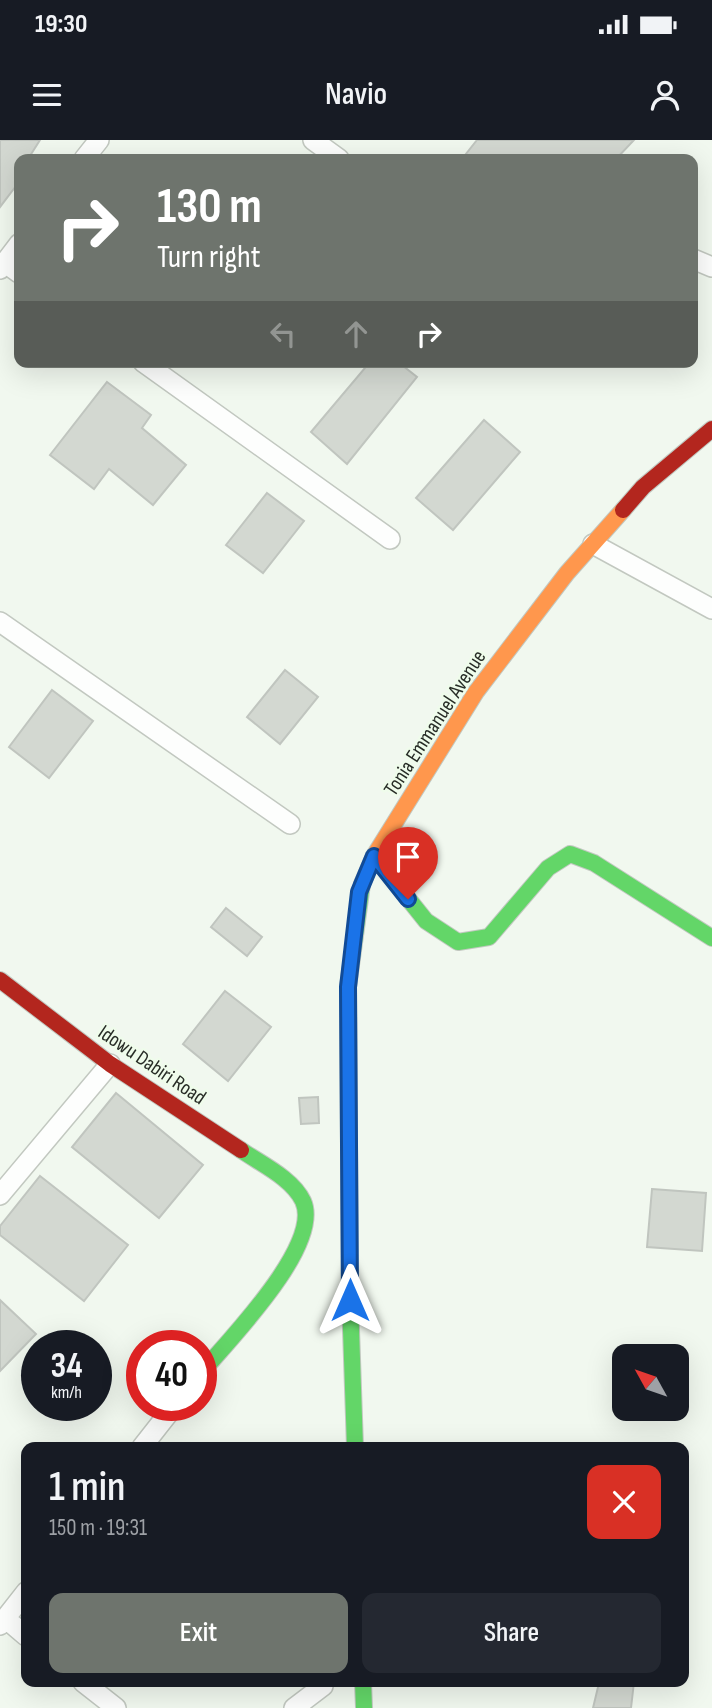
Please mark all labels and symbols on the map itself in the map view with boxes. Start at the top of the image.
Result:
street label: Tonia Emmanuel Avenue [379,645,491,801]
pin [378,827,438,899]
street label: Idowu Dabiri Road [93,1020,211,1110]
position arrow [313,1263,387,1337]
speed limit sign: 40 [126,1330,217,1421]
north arrow [612,1344,690,1421]

